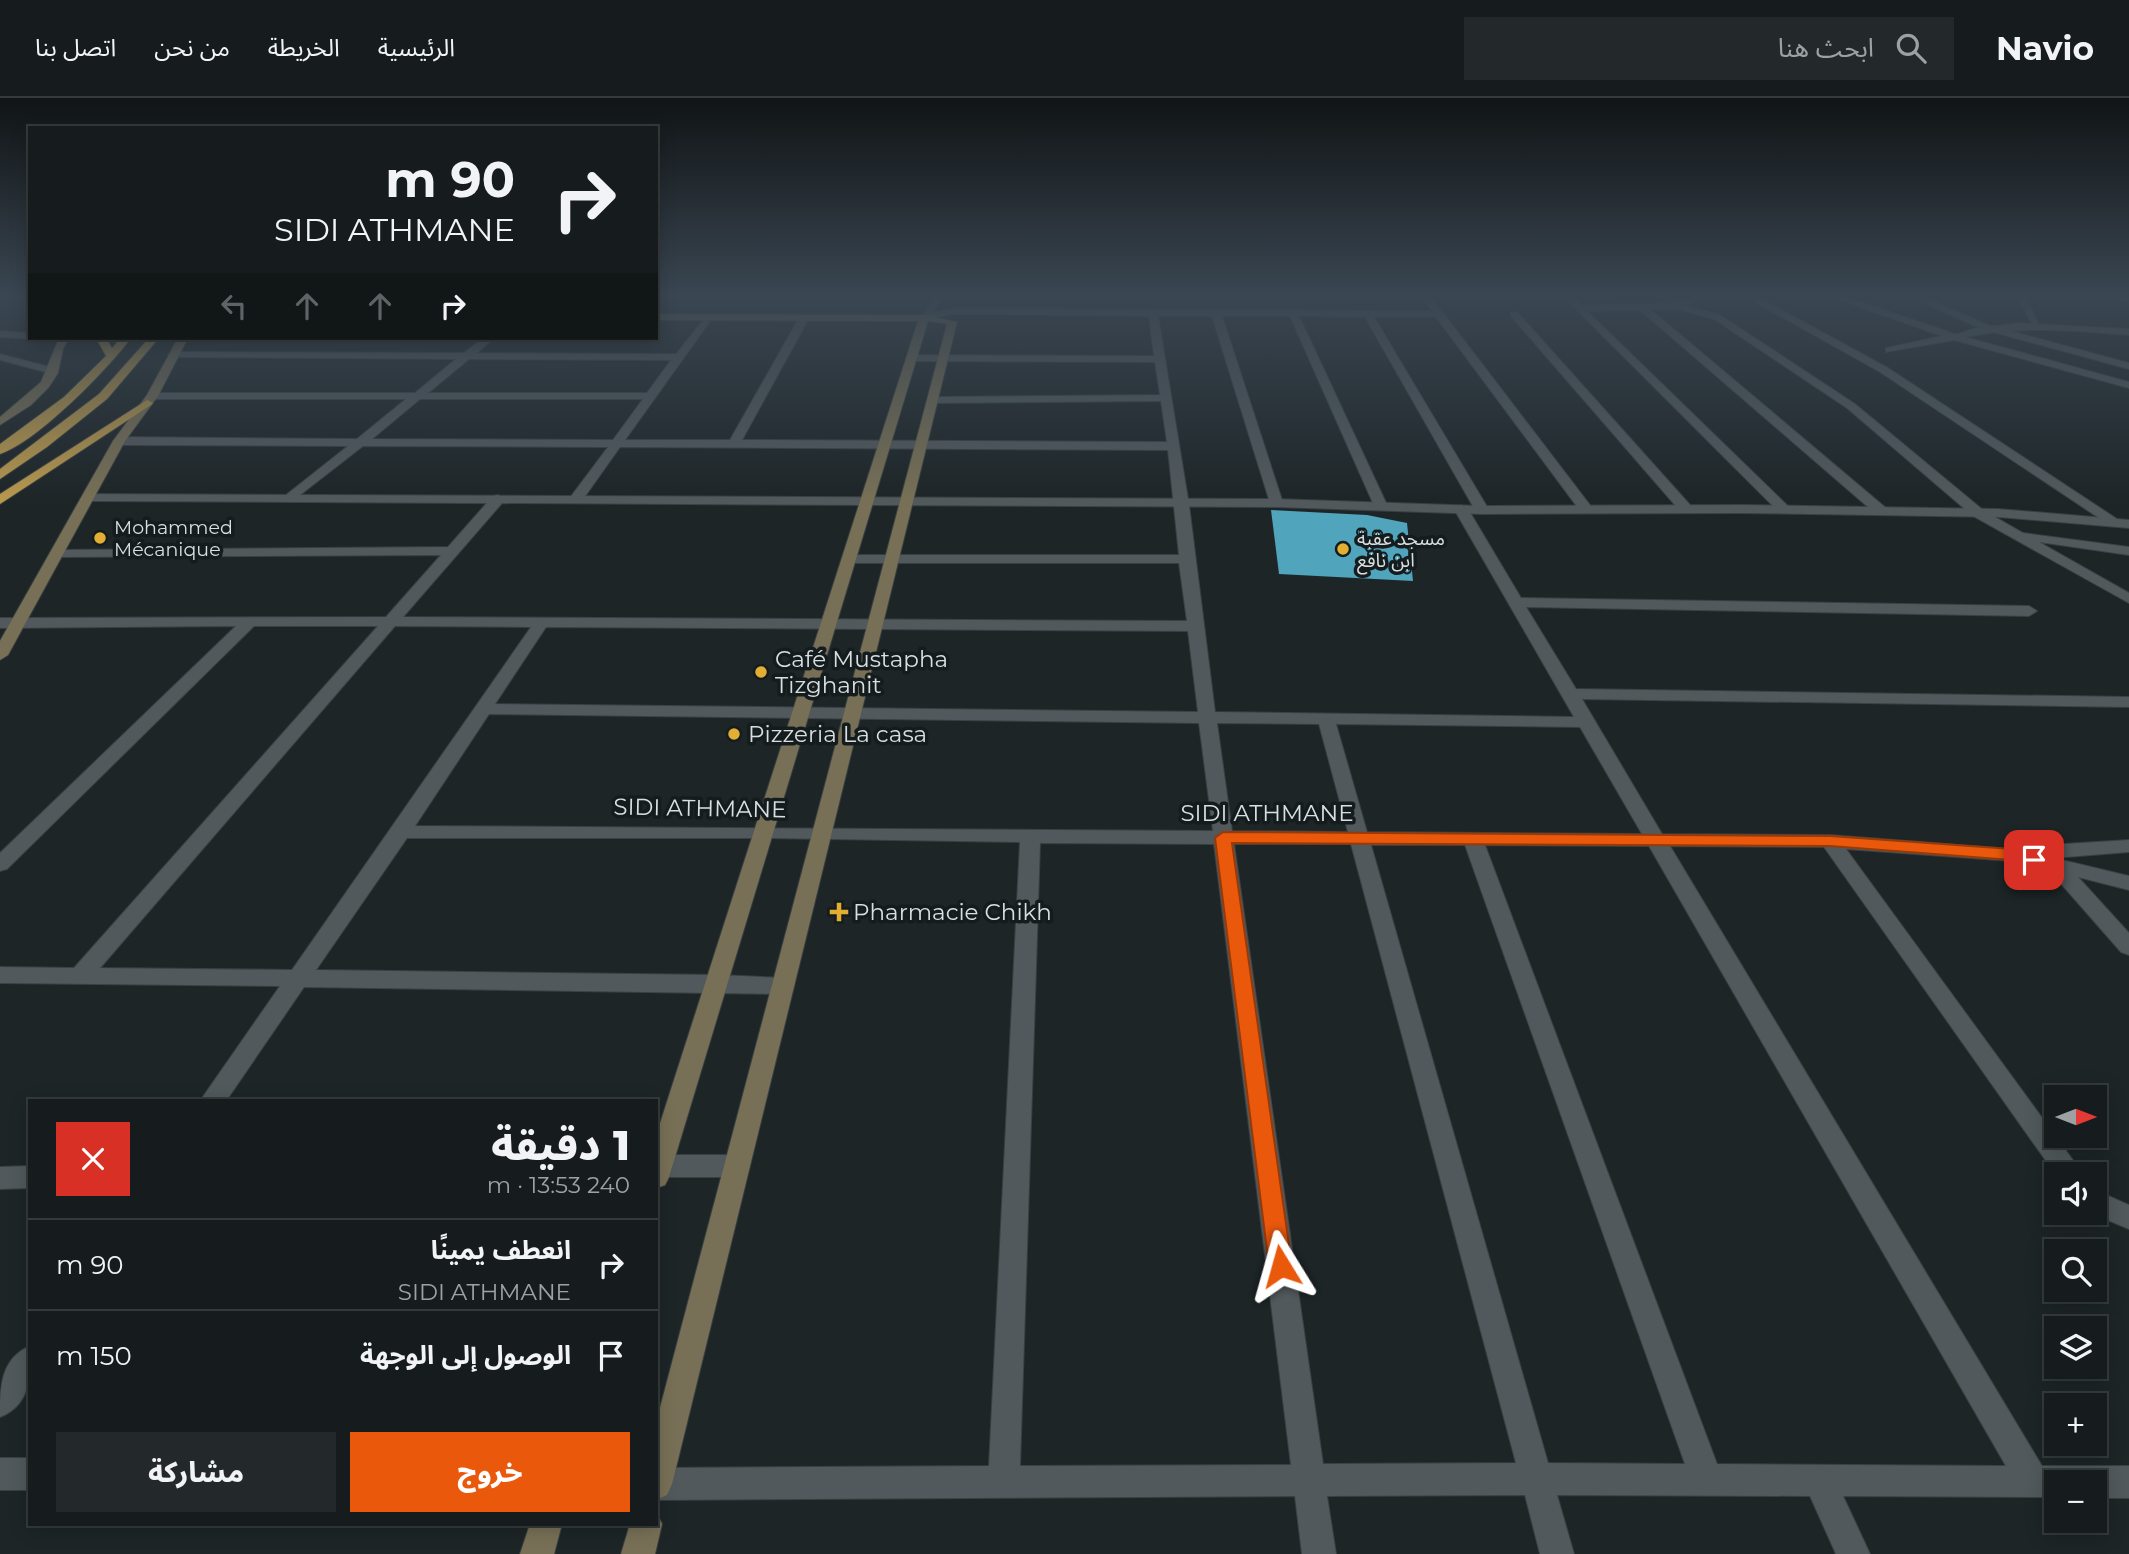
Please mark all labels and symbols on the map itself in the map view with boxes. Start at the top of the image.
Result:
place label: Mohammed Mécanique [114,516,233,561]
place label: مسجد عقبة ابن نافع [1357,527,1445,575]
marker: Mohammed Mécanique [92,530,108,546]
marker: مسجد عقبة ابن نافع [1335,541,1351,557]
place label: Café Mustapha Tizghanit [775,645,948,699]
marker: Café Mustapha Tizghanit [753,664,769,680]
place label: Pizzeria La casa [748,720,927,748]
marker: Pizzeria La casa [726,726,742,742]
street label: SIDI ATHMANE [613,792,787,824]
street label: SIDI ATHMANE [1180,799,1354,827]
pin [2004,830,2064,890]
place label: Pharmacie Chikh [853,898,1052,926]
marker: Pharmacie Chikh [831,904,847,920]
north arrow [2044,1085,2107,1148]
position arrow [1244,1229,1318,1303]

